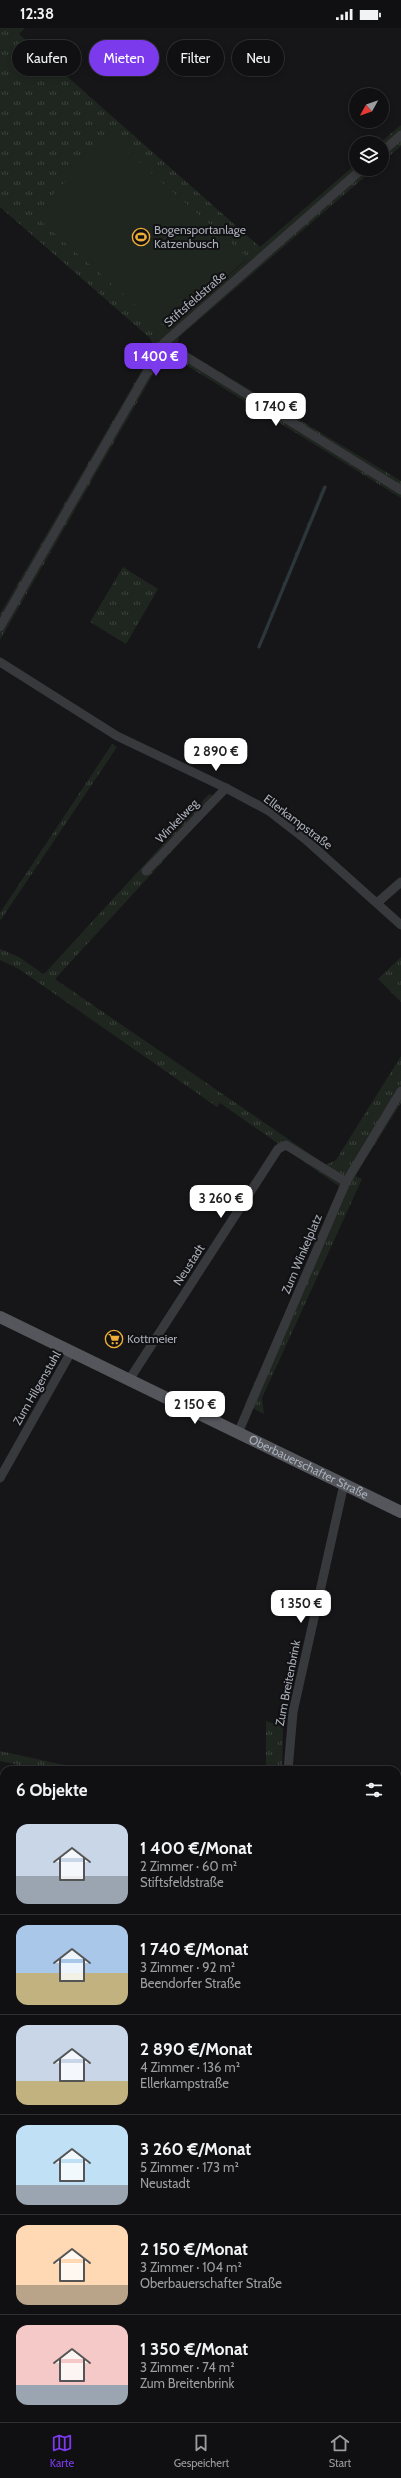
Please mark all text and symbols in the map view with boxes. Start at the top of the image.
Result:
text: 12:38 [20,5,54,23]
chip: Kaufen [12,40,81,76]
chip: Mieten [89,40,159,76]
chip: Filter [167,40,224,76]
chip: Neu [232,40,284,76]
north arrow [349,88,389,128]
map controls [349,88,389,176]
button: layers [349,136,389,176]
place label: Bogensportanlage Katzenbusch [154,222,246,251]
sports icon: Bogensportanlage Katzenbusch [131,227,151,247]
street label: Stiftsfeldstraße [161,268,229,330]
pin: 1 400 € [119,343,193,377]
text: 1 400 € [133,348,179,364]
pin: 1 740 € [239,393,313,427]
text: 1 740 € [255,398,297,414]
pin: 2 890 € [179,738,253,772]
text: 2 890 € [193,743,239,759]
street label: Ellerkampstraße [261,791,336,852]
street label: Winkelweg [152,795,202,846]
pin: 3 260 € [184,1185,258,1219]
text: 3 260 € [199,1190,243,1206]
street label: Zum Winkelplatz [278,1211,325,1296]
street label: Neustadt [170,1241,207,1288]
supermarket icon: Kottmeier [104,1329,124,1349]
place label: Kottmeier [127,1331,177,1346]
street label: Zum Hilgenstuhl [9,1348,64,1427]
pin: 2 150 € [158,1391,232,1425]
text: 2 150 € [174,1396,216,1412]
street label: Oberbauerschafter Straße [246,1431,371,1502]
pin: 1 350 € [264,1590,338,1624]
text: 1 350 € [280,1595,322,1611]
street label: Zum Breitenbrink [272,1638,303,1727]
icon: filters [363,1779,385,1801]
text: 6 Objekte [16,1780,88,1800]
text: 1 400 €/Monat [140,1838,252,1858]
icon: home [48,1840,96,1888]
text: 2 Zimmer · 60 m² [140,1858,237,1874]
text: Stiftsfeldstraße [140,1874,224,1890]
text: 1 740 €/Monat [140,1939,248,1959]
icon: home [48,1941,96,1989]
text: 3 Zimmer · 92 m² [140,1959,235,1975]
text: Beendorfer Straße [140,1975,241,1991]
text: 2 890 €/Monat [140,2039,252,2059]
icon: home [48,2041,96,2089]
text: 4 Zimmer · 136 m² [140,2059,240,2075]
text: Ellerkampstraße [140,2075,229,2091]
text: 3 260 €/Monat [140,2139,251,2159]
icon: home [48,2141,96,2189]
text: 5 Zimmer · 173 m² [140,2159,239,2175]
text: Neustadt [140,2175,190,2191]
text: 2 150 €/Monat [140,2239,248,2259]
icon: home [48,2241,96,2289]
text: 3 Zimmer · 104 m² [140,2259,242,2275]
text: Oberbauerschafter Straße [140,2275,282,2291]
text: 1 350 €/Monat [140,2339,248,2359]
icon: home [48,2341,96,2389]
text: 3 Zimmer · 74 m² [140,2359,235,2375]
text: Zum Breitenbrink [140,2375,234,2391]
tab: Karte [50,2432,74,2470]
tab: Gespeichert [174,2432,229,2470]
tab: Start [329,2432,351,2470]

